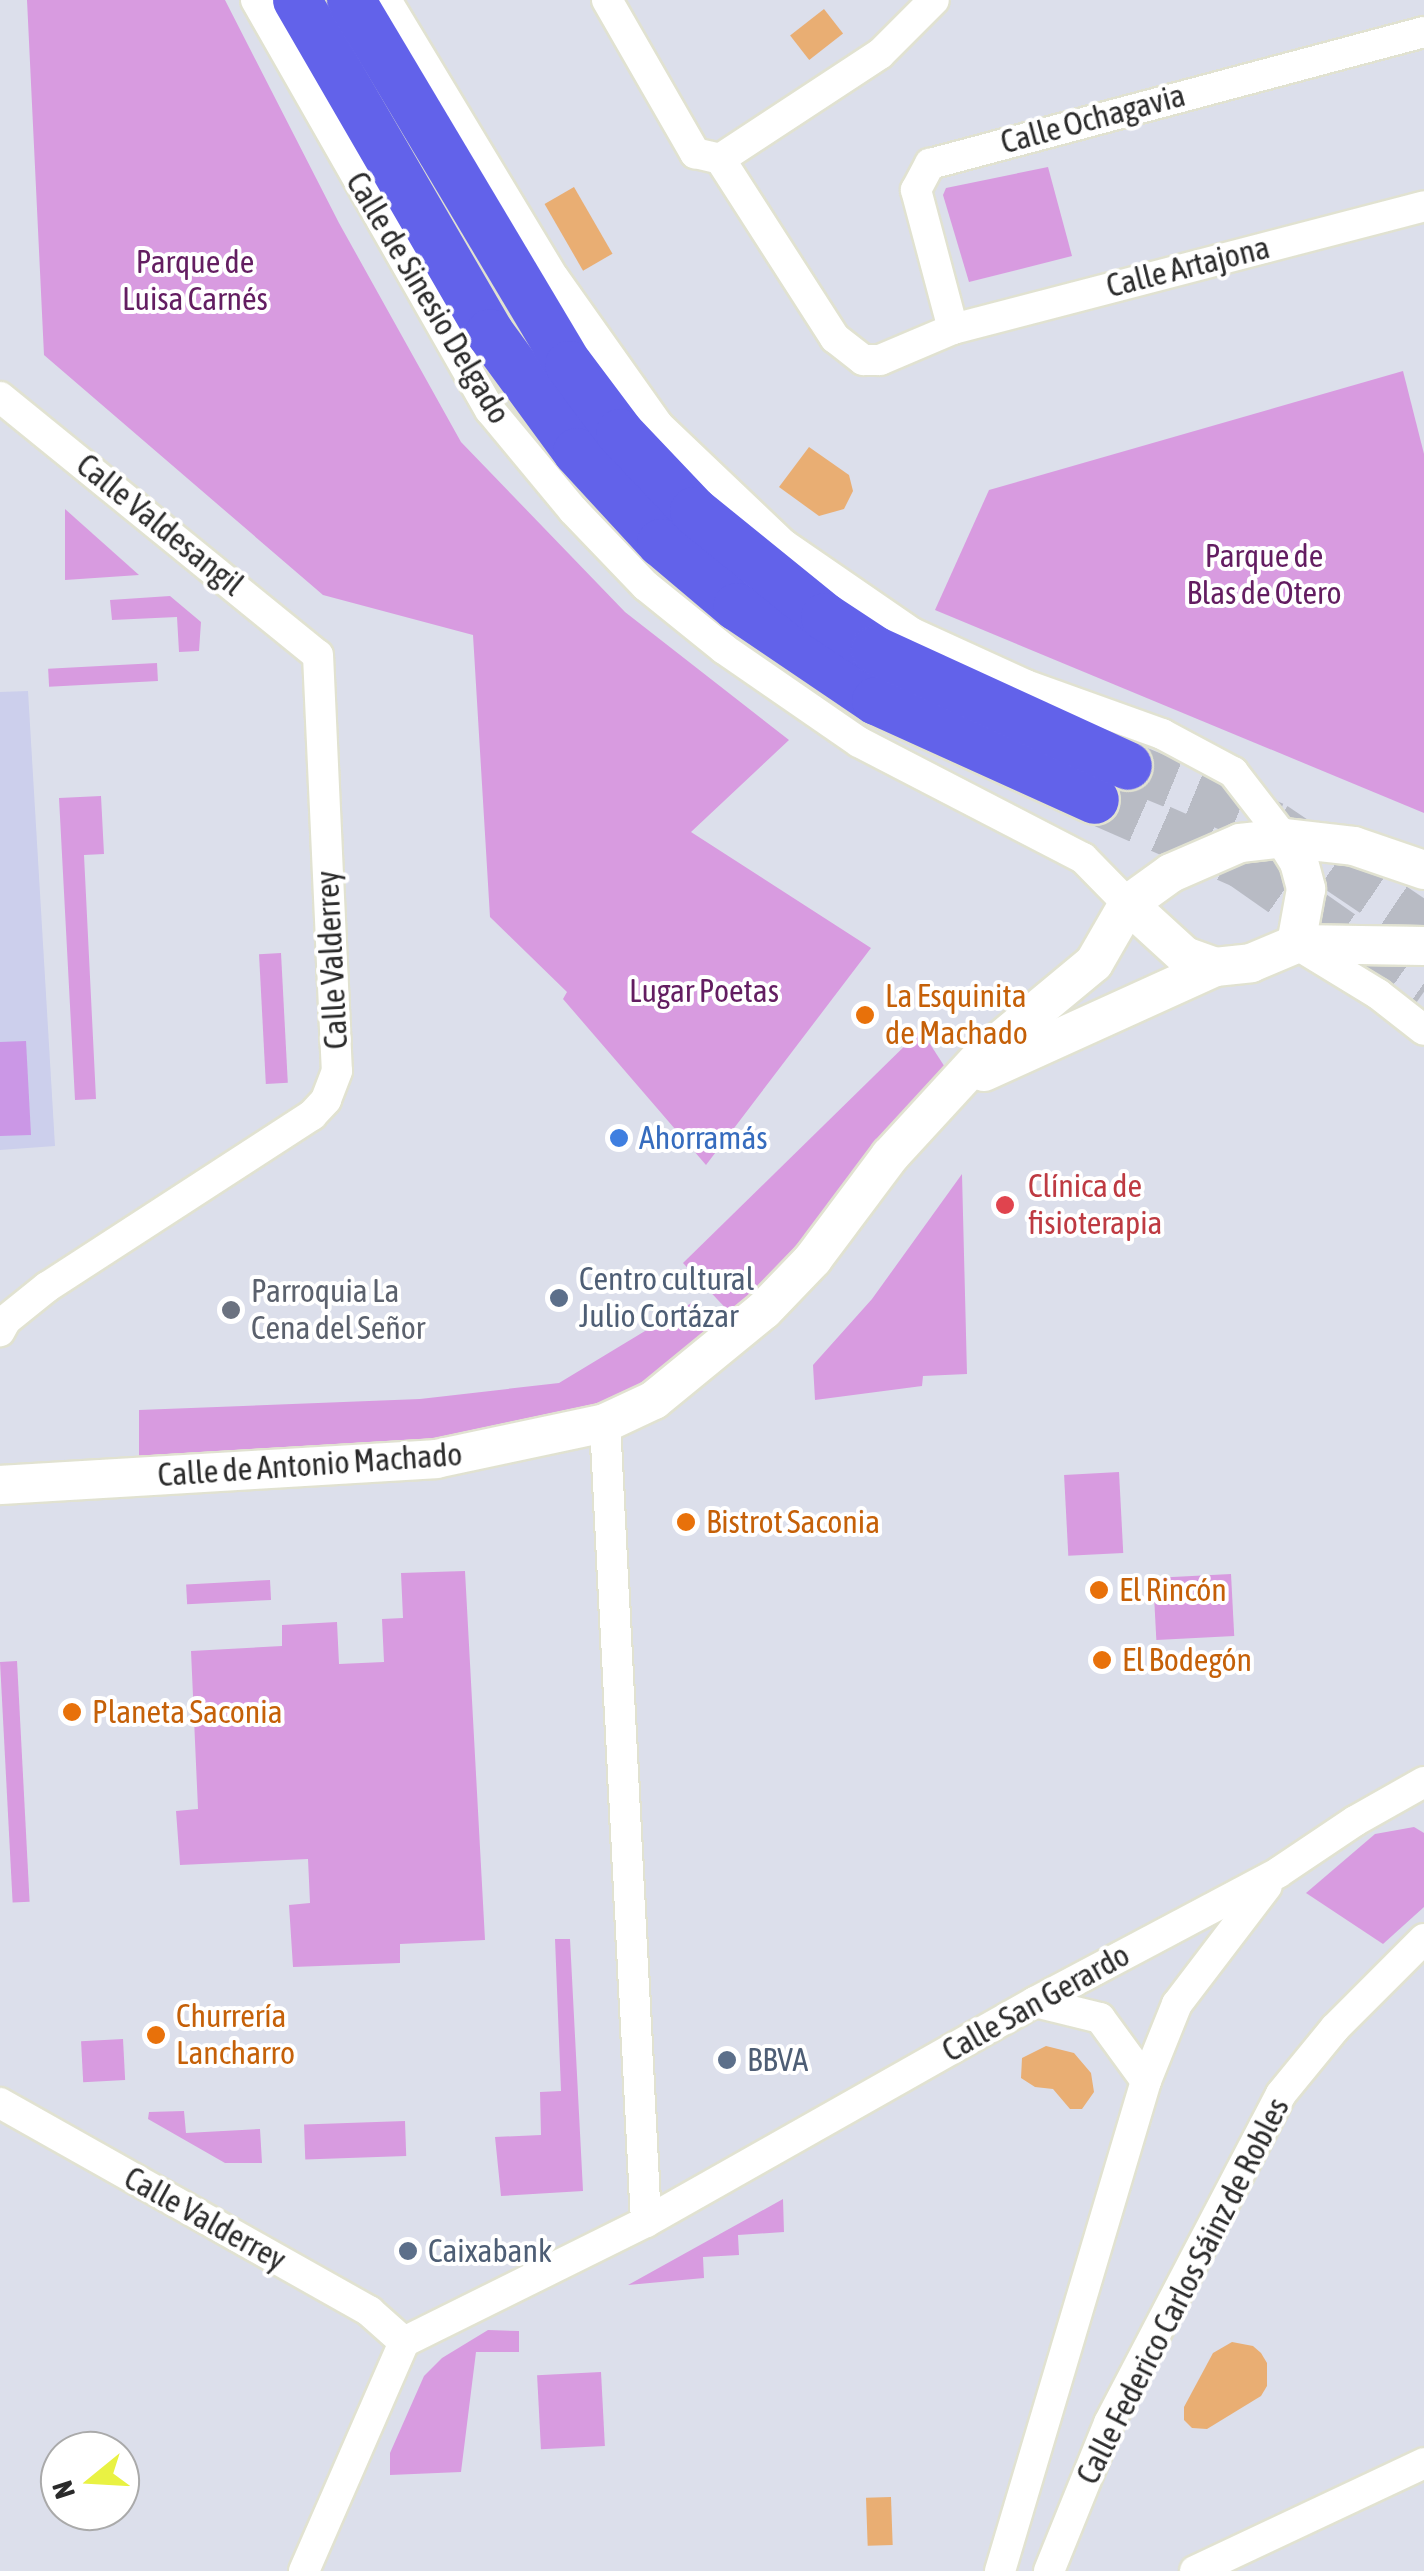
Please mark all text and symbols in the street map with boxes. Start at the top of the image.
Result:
street label: Calle Ochagavia [997,76,1189,162]
street label: Calle de Sinesio Delgado [338,165,518,431]
street label: Calle Artajona [1103,228,1273,306]
park label: Parque de Luisa Carnés [122,244,268,319]
street label: Calle Valdesangil [69,446,251,604]
park label: Parque de Blas de Otero [1187,538,1341,613]
street label: Calle Valderrey [308,870,356,1050]
park label: Lugar Poetas [629,972,779,1010]
place label: La Esquinita de Machado [885,978,1028,1053]
marker: La Esquinita de Machado [854,1004,876,1026]
place label: Ahorramás [639,1119,768,1157]
marker: Ahorramás [608,1127,630,1149]
place label: Clínica de fisioterapia [1028,1168,1162,1243]
marker: Clínica de fisioterapia [992,1192,1018,1218]
place label: Centro cultural Julio Cortázar [579,1261,754,1336]
place label: Parroquia La Cena del Señor [251,1273,425,1348]
marker: Centro cultural Julio Cortázar [548,1287,570,1309]
marker: Parroquia La Cena del Señor [220,1299,242,1321]
street label: Calle de Antonio Machado [156,1435,464,1495]
place label: Bistrot Saconia [706,1503,880,1541]
marker: Bistrot Saconia [675,1511,697,1533]
place label: El Rincón [1119,1571,1227,1609]
marker: El Rincón [1088,1579,1110,1601]
place label: El Bodegón [1122,1641,1252,1679]
marker: El Bodegón [1091,1649,1113,1671]
place label: Planeta Saconia [92,1693,283,1731]
marker: Planeta Saconia [61,1701,83,1723]
street label: Calle San Gerardo [936,1936,1136,2070]
place label: Churrería Lancharro [176,1998,295,2073]
marker: Churrería Lancharro [145,2024,167,2046]
place label: BBVA [747,2041,808,2079]
marker: BBVA [716,2049,738,2071]
street label: Calle Federico Carlos Sáinz de Robles [1069,2092,1297,2490]
street label: Calle Valderrey [118,2159,292,2279]
place label: Caixabank [428,2232,552,2270]
marker: Caixabank [397,2240,419,2262]
north arrow [40,2431,140,2531]
text: N [46,2477,81,2502]

